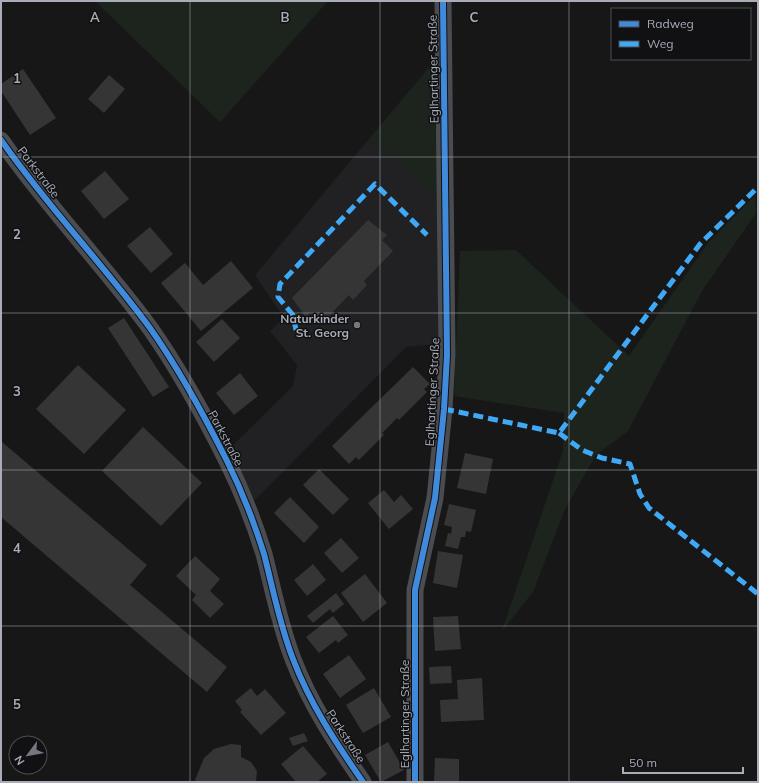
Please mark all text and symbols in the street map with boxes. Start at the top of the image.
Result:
legend [611,8,751,60]
text: A [90,9,100,25]
text: B [281,9,290,25]
text: C [470,9,479,25]
street label: Eglhartinger Straße [425,15,441,123]
text: Radweg [647,16,694,31]
text: Weg [647,36,673,51]
text: 1 [13,70,21,86]
street label: Parkstraße [15,143,63,201]
text: 2 [13,226,21,242]
place label: Naturkinder St. Georg [280,311,349,340]
marker: Naturkinder St. Georg [352,320,362,330]
street label: Eglhartinger Straße [422,337,442,447]
text: 3 [13,383,21,399]
street label: Parkstraße [205,408,247,468]
text: 4 [13,540,21,556]
street label: Eglhartinger Straße [397,660,412,768]
text: 5 [13,696,21,712]
street label: Parkstraße [323,706,369,766]
north arrow [8,735,48,775]
scale bar [623,749,743,775]
text: N [11,753,28,768]
text: 50 m [629,755,657,770]

